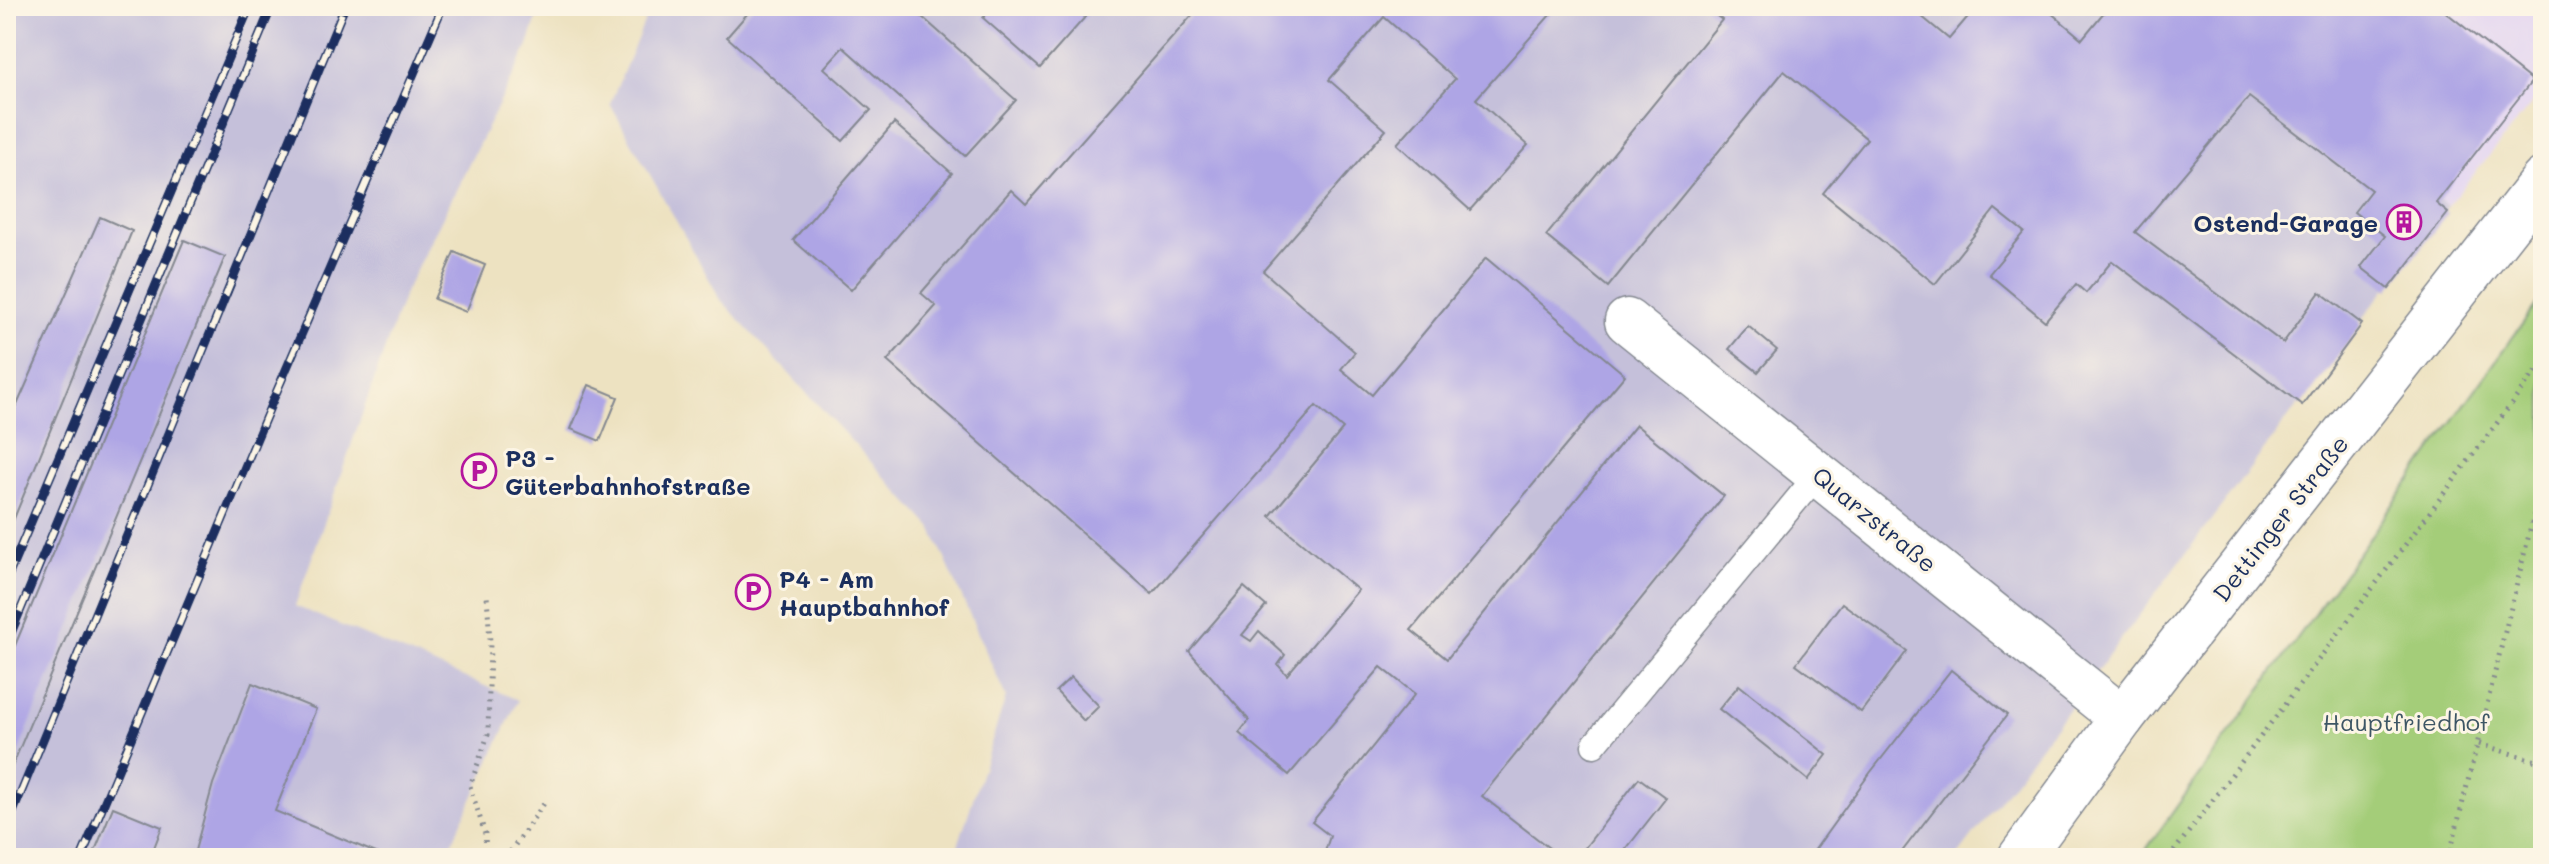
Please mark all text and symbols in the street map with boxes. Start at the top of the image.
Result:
building icon: Ostend-Garage [2385,203,2423,241]
place label: Ostend-Garage [2193,207,2378,238]
street label: Dettinger Straße [2205,429,2355,607]
place label: P3 - Güterbahnhofstraße [505,442,751,501]
parking icon: P3 - Güterbahnhofstraße [460,452,498,490]
street label: Quarzstraße [1806,459,1944,579]
place label: P4 - Am Hauptbahnhof [779,563,950,622]
parking icon: P4 - Am Hauptbahnhof [734,573,772,611]
park label: Hauptfriedhof [2323,706,2490,737]

